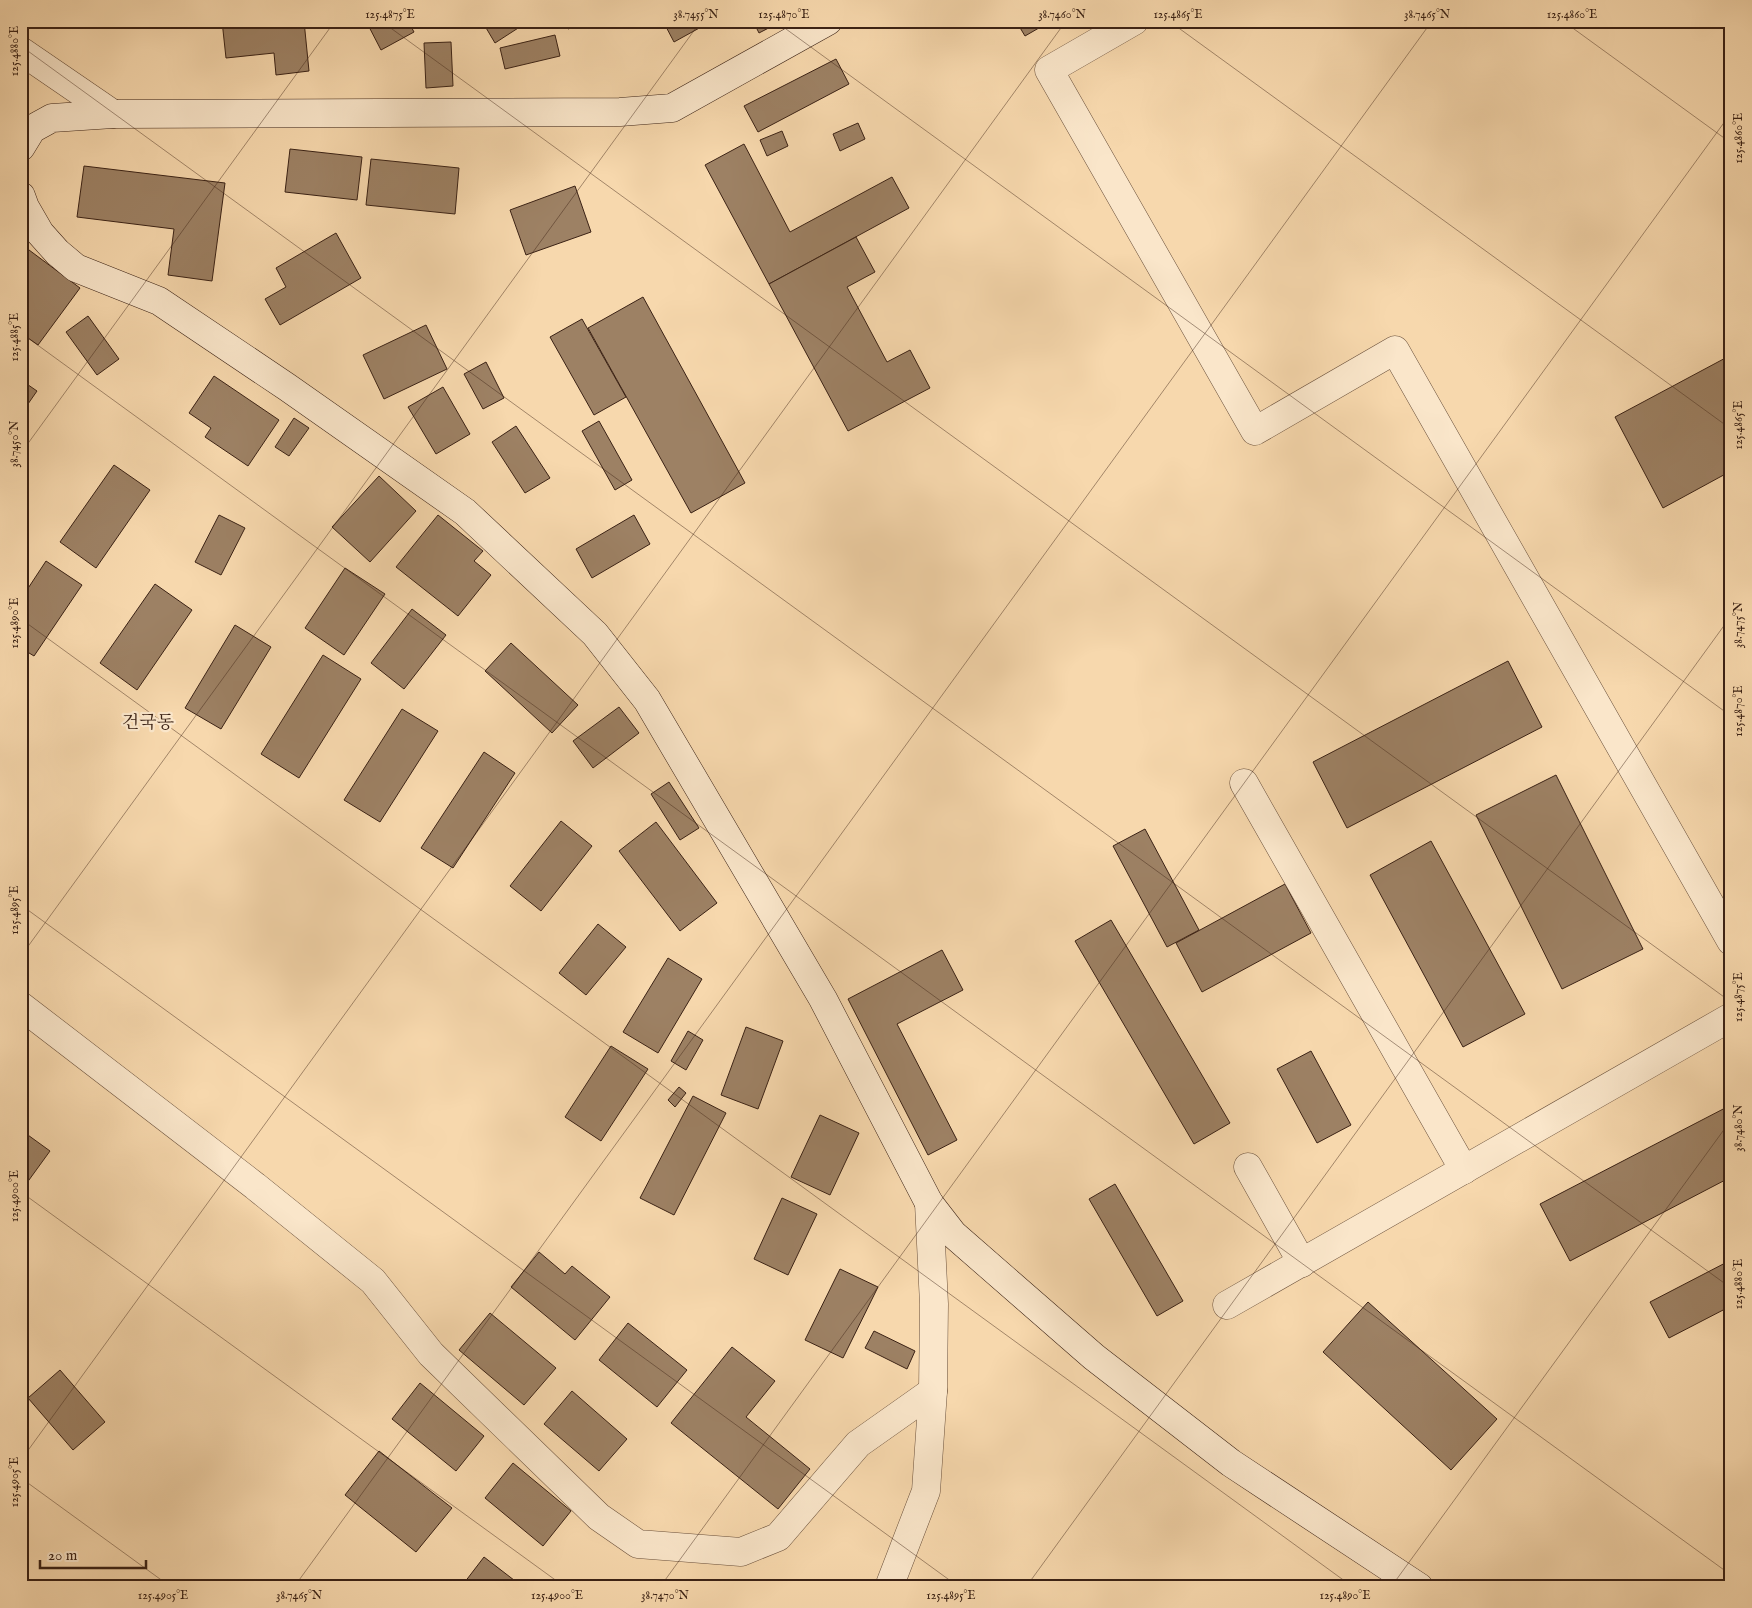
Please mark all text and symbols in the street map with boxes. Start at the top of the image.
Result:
text: 125.4875°E [365,7,415,22]
text: 38.7455°N [673,7,719,22]
text: 125.4870°E [758,7,810,22]
text: 38.7460°N [1038,7,1086,22]
text: 125.4865°E [1153,7,1203,22]
text: 38.7465°N [1404,7,1451,22]
text: 125.4860°E [1547,7,1597,22]
text: 125.4880°E [7,26,22,76]
text: 125.4860°E [1731,113,1746,163]
text: 125.4885°E [7,313,22,361]
text: 125.4865°E [1731,400,1746,450]
text: 38.7450°N [7,420,22,467]
text: 125.4890°E [7,598,22,648]
text: 38.7475°N [1731,601,1746,648]
text: 125.4870°E [1731,685,1746,737]
district label: 건국동 [122,712,174,735]
text: 125.4895°E [7,885,22,935]
text: 125.4875°E [1731,972,1746,1022]
text: 38.7480°N [1731,1104,1746,1152]
text: 125.4900°E [7,1170,22,1222]
text: 125.4880°E [1731,1259,1746,1309]
text: 125.4905°E [7,1457,22,1507]
scale bar [40,1538,146,1570]
text: 20 m [48,1546,78,1565]
text: 125.4905°E [138,1588,188,1603]
text: 38.7465°N [276,1588,323,1603]
text: 125.4900°E [531,1588,583,1603]
text: 38.7470°N [641,1588,690,1603]
text: 125.4895°E [926,1588,976,1603]
text: 125.4890°E [1320,1588,1370,1603]

